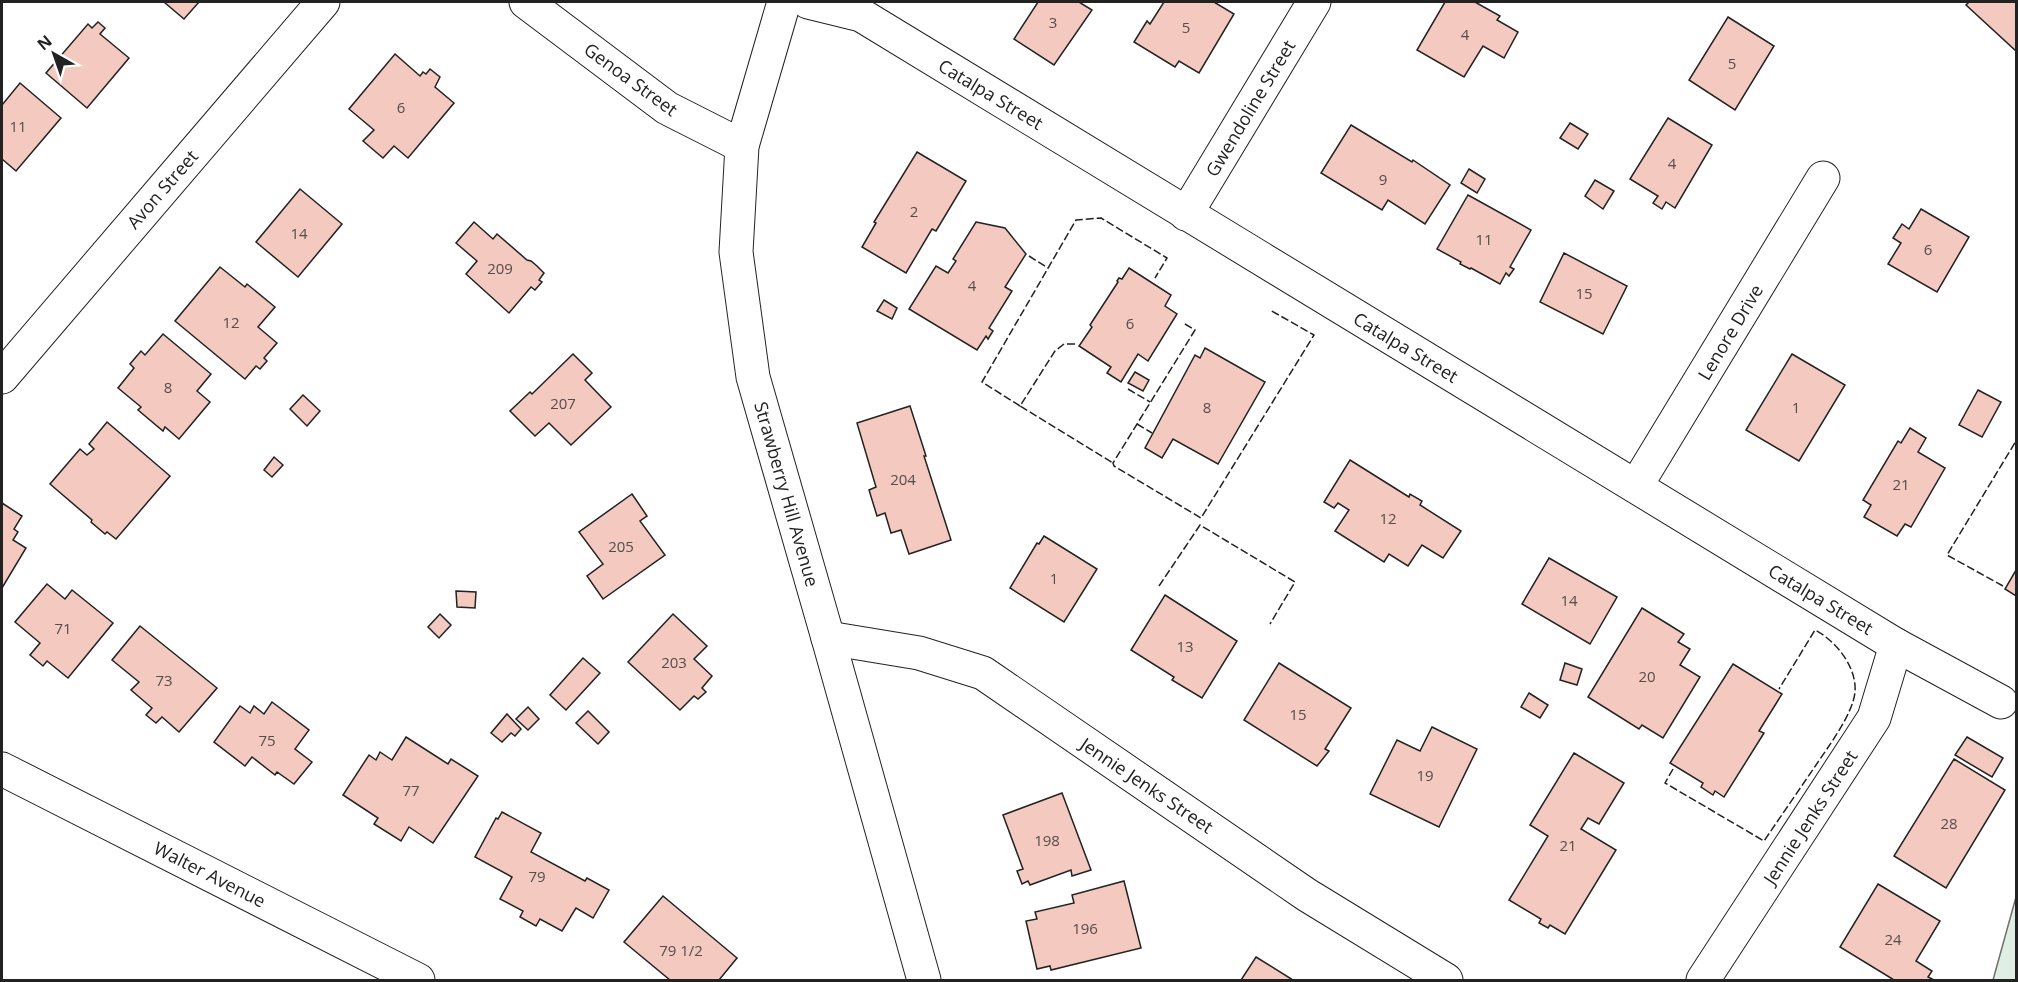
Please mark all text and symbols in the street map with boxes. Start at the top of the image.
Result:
house number: 3 [1049,12,1057,32]
house number: 5 [1182,17,1190,37]
north arrow [24,24,84,84]
house number: 4 [1461,24,1470,44]
text: N [32,30,56,55]
street label: Gwendoline Street [1200,35,1300,181]
street label: Genoa Street [579,37,683,121]
street label: Catalpa Street [934,53,1048,135]
house number: 5 [1728,53,1736,73]
house number: 6 [397,97,405,117]
house number: 11 [9,116,27,136]
street label: Avon Street [121,144,203,234]
house number: 4 [1668,153,1677,173]
house number: 9 [1379,169,1387,189]
house number: 2 [910,201,918,221]
house number: 14 [290,223,308,243]
house number: 11 [1475,229,1493,249]
house number: 6 [1924,239,1932,259]
house number: 209 [487,258,513,278]
house number: 4 [968,275,977,295]
street label: Lenore Drive [1692,280,1768,384]
house number: 15 [1575,283,1593,303]
street label: Catalpa Street [1349,306,1463,388]
house number: 12 [222,312,240,332]
house number: 6 [1126,313,1134,333]
house number: 8 [164,377,172,397]
house number: 207 [550,393,576,413]
house number: 8 [1203,397,1211,417]
house number: 1 [1792,397,1800,417]
street label: Strawberry Hill Avenue [749,399,825,589]
house number: 204 [890,469,916,489]
house number: 21 [1892,474,1910,494]
house number: 12 [1379,508,1397,528]
house number: 205 [608,536,634,556]
street label: Catalpa Street [1764,558,1878,640]
house number: 1 [1050,568,1058,588]
house number: 14 [1560,590,1578,610]
house number: 71 [54,618,72,638]
house number: 13 [1176,636,1194,656]
house number: 203 [661,652,687,672]
house number: 20 [1638,666,1656,686]
house number: 73 [155,670,173,690]
house number: 15 [1289,704,1307,724]
house number: 75 [258,730,276,750]
street label: Jennie Jenks Street [1074,731,1218,838]
street label: Jennie Jenks Street [1757,745,1862,890]
house number: 19 [1416,765,1434,785]
house number: 77 [402,780,420,800]
house number: 28 [1940,813,1958,833]
house number: 198 [1034,830,1060,850]
house number: 21 [1559,835,1577,855]
street label: Walter Avenue [150,836,270,912]
house number: 79 [528,866,546,886]
house number: 196 [1072,918,1098,938]
house number: 24 [1884,929,1902,949]
house number: 79 1/2 [659,940,703,960]

